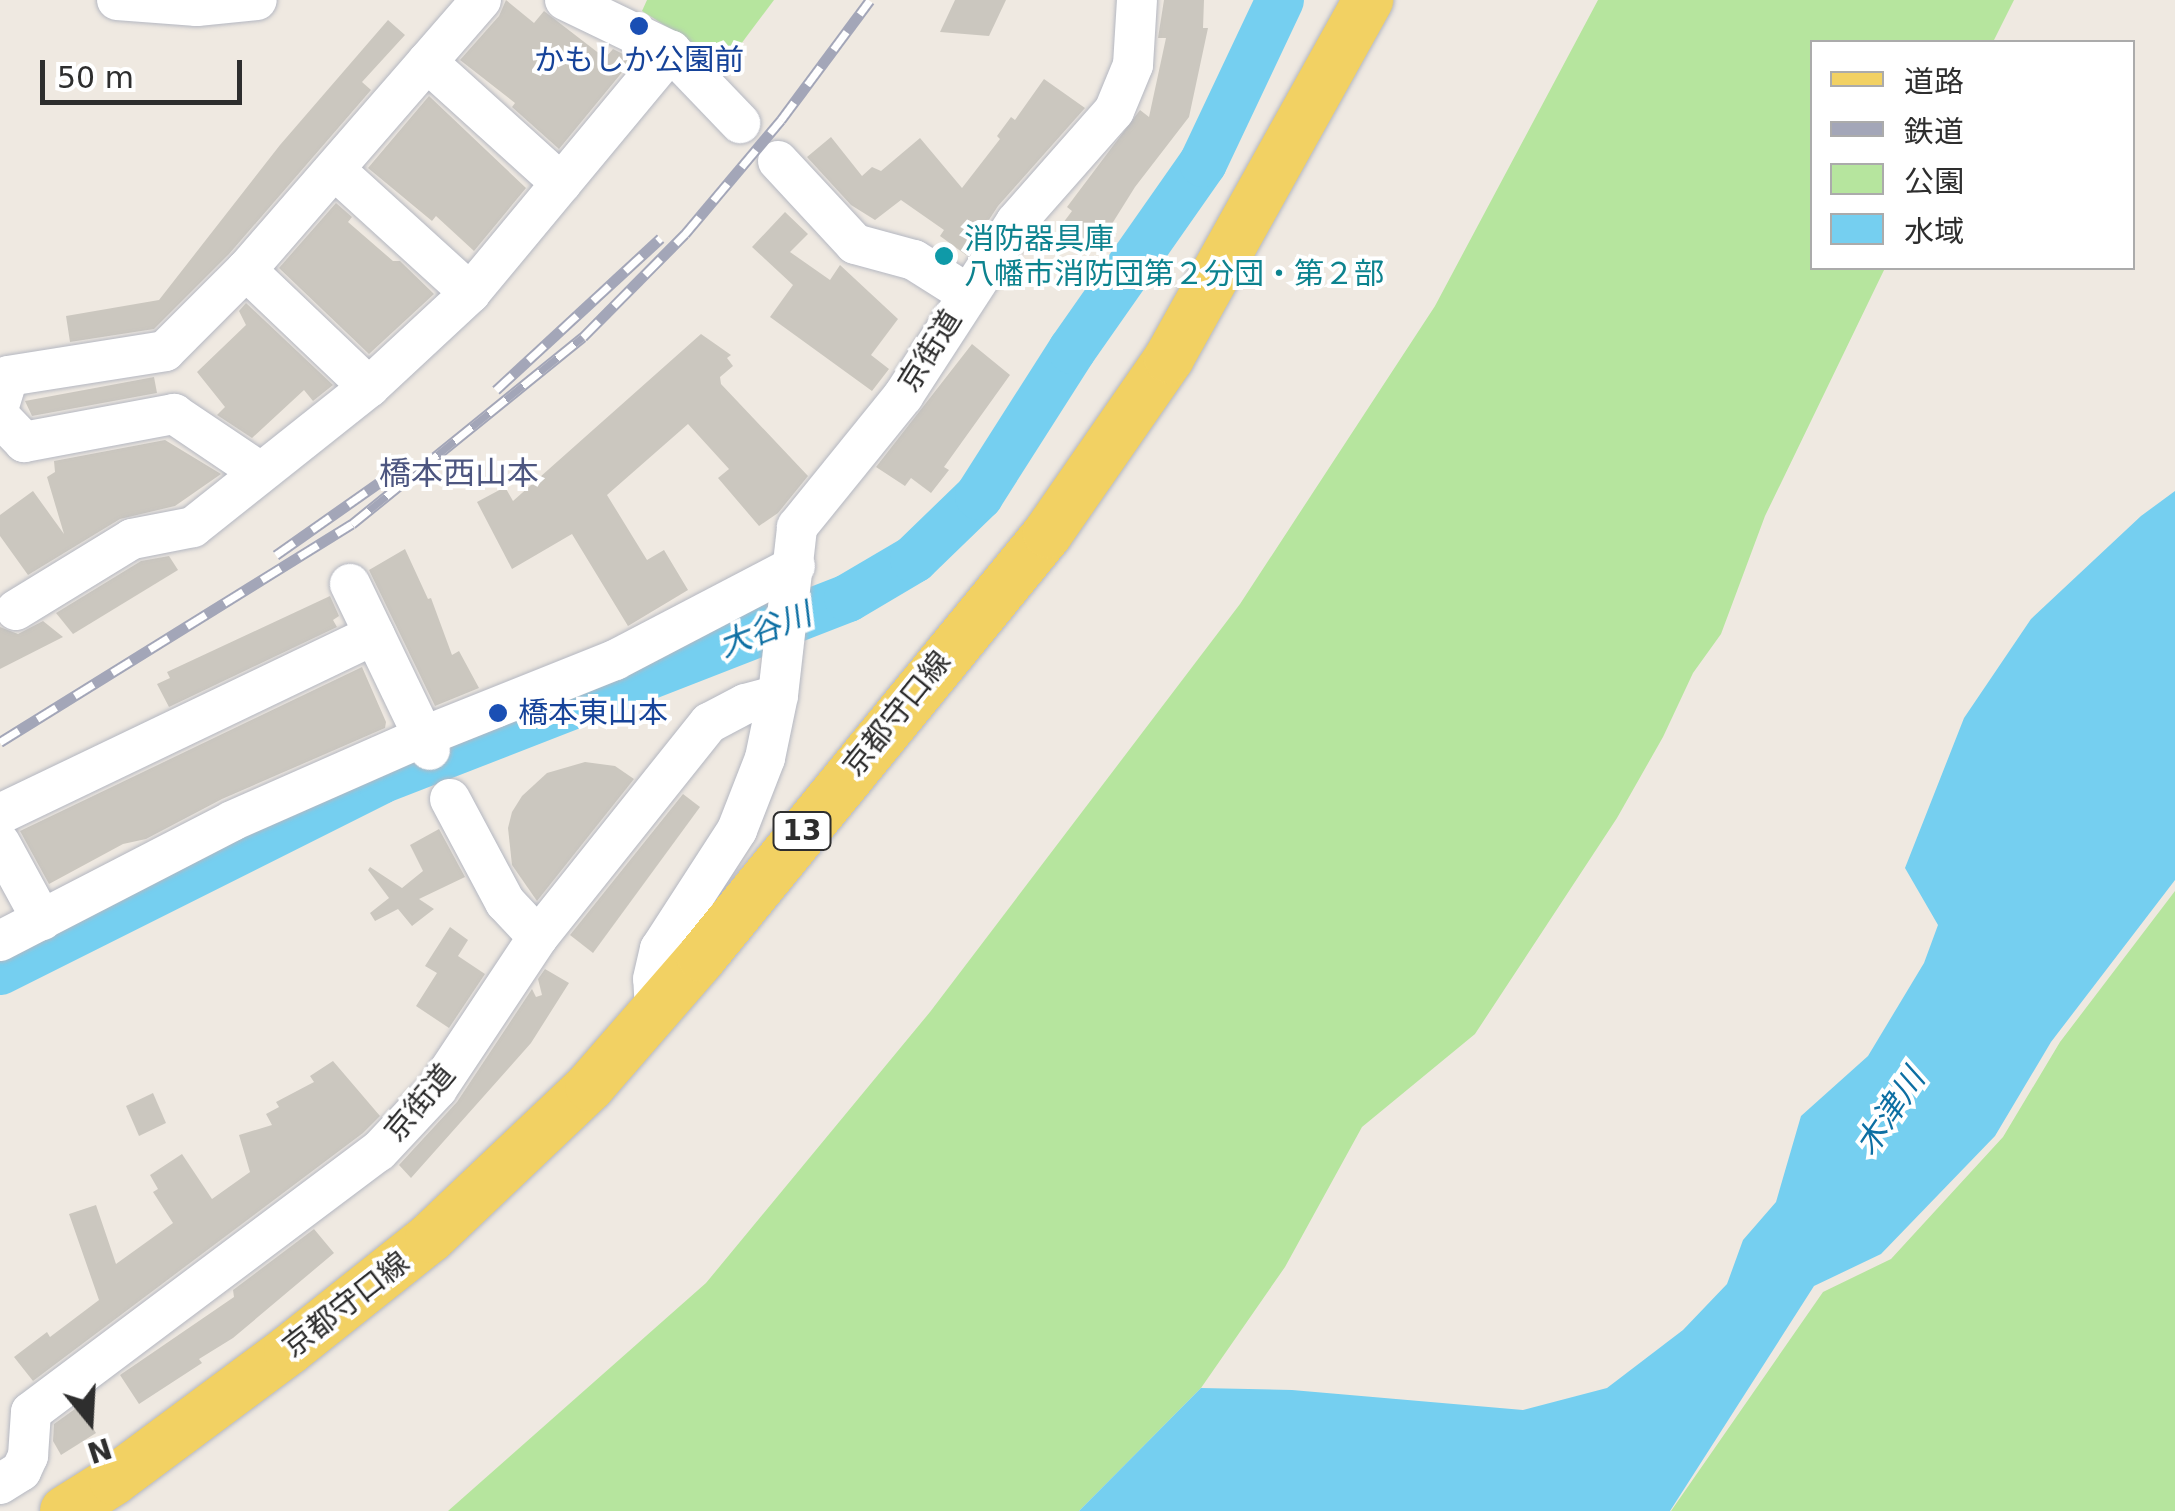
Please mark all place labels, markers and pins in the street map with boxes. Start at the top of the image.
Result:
marker: かもしか公園前 [628,15,650,37]
place label: かもしか公園前 [534,42,744,78]
place label: 消防器具庫 八幡市消防団第２分団・第２部 [964,221,1384,292]
marker: 消防器具庫 八幡市消防団第２分団・第２部 [933,245,955,267]
place label: 橋本東山本 [518,695,668,731]
marker: 橋本東山本 [487,702,509,724]

